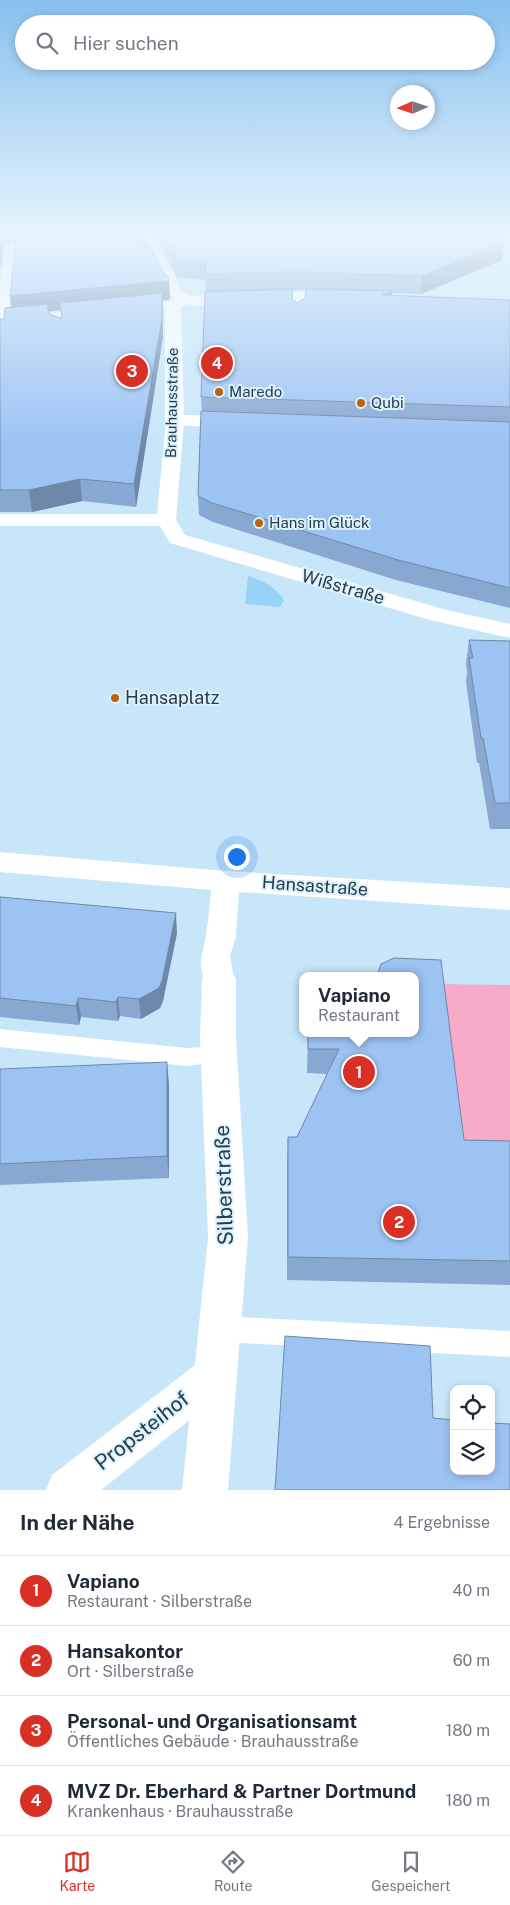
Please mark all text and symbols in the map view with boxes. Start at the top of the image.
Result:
search box [15,15,495,70]
icon: search [33,29,61,57]
text: Hier suchen [73,32,179,54]
north arrow [390,85,435,130]
pin: 4 [201,344,233,382]
street label: Brauhausstraße [162,348,181,458]
pin: 3 [116,352,148,390]
place label: Maredo [229,383,282,400]
marker: Maredo [213,386,225,398]
place label: Qubi [371,394,404,411]
marker: Qubi [355,397,367,409]
place label: Hans im Glück [269,514,369,531]
marker: Hans im Glück [253,517,265,529]
street label: Wißstraße [299,565,387,608]
place label: Hansaplatz [125,687,219,708]
marker: Hansaplatz [109,692,121,704]
your location [224,844,250,870]
street label: Hansastraße [261,871,369,900]
popup [299,972,419,1037]
text: Vapiano [318,984,391,1006]
text: Restaurant [318,1006,400,1025]
pin: 1 [343,1053,375,1091]
street label: Silberstraße [209,1124,238,1246]
pin: 2 [383,1203,415,1241]
map controls [450,1385,495,1475]
button: locate [450,1385,495,1430]
street label: Propsteihof [89,1386,194,1475]
button: layers [450,1430,495,1475]
text: In der Nähe [20,1510,135,1535]
text: 4 Ergebnisse [394,1513,490,1532]
text: Vapiano [67,1570,140,1592]
text: 1 [33,1581,39,1600]
text: 40 m [452,1581,490,1600]
text: Restaurant · Silberstraße [67,1592,252,1611]
text: Hansakontor [67,1640,183,1662]
text: 2 [31,1651,41,1670]
text: 60 m [453,1651,490,1670]
text: Ort · Silberstraße [67,1662,194,1681]
text: Personal- und Organisationsamt [67,1710,357,1732]
text: 3 [31,1721,41,1740]
text: 180 m [446,1721,490,1740]
text: Öffentliches Gebäude · Brauhausstraße [67,1732,359,1751]
text: MVZ Dr. Eberhard & Partner Dortmund [67,1780,416,1802]
text: 4 [31,1791,41,1810]
text: 180 m [446,1791,490,1810]
text: Krankenhaus · Brauhausstraße [67,1802,293,1821]
tab: Karte [59,1848,95,1894]
tab: Route [214,1848,252,1894]
tab: Gespeichert [371,1848,451,1894]

